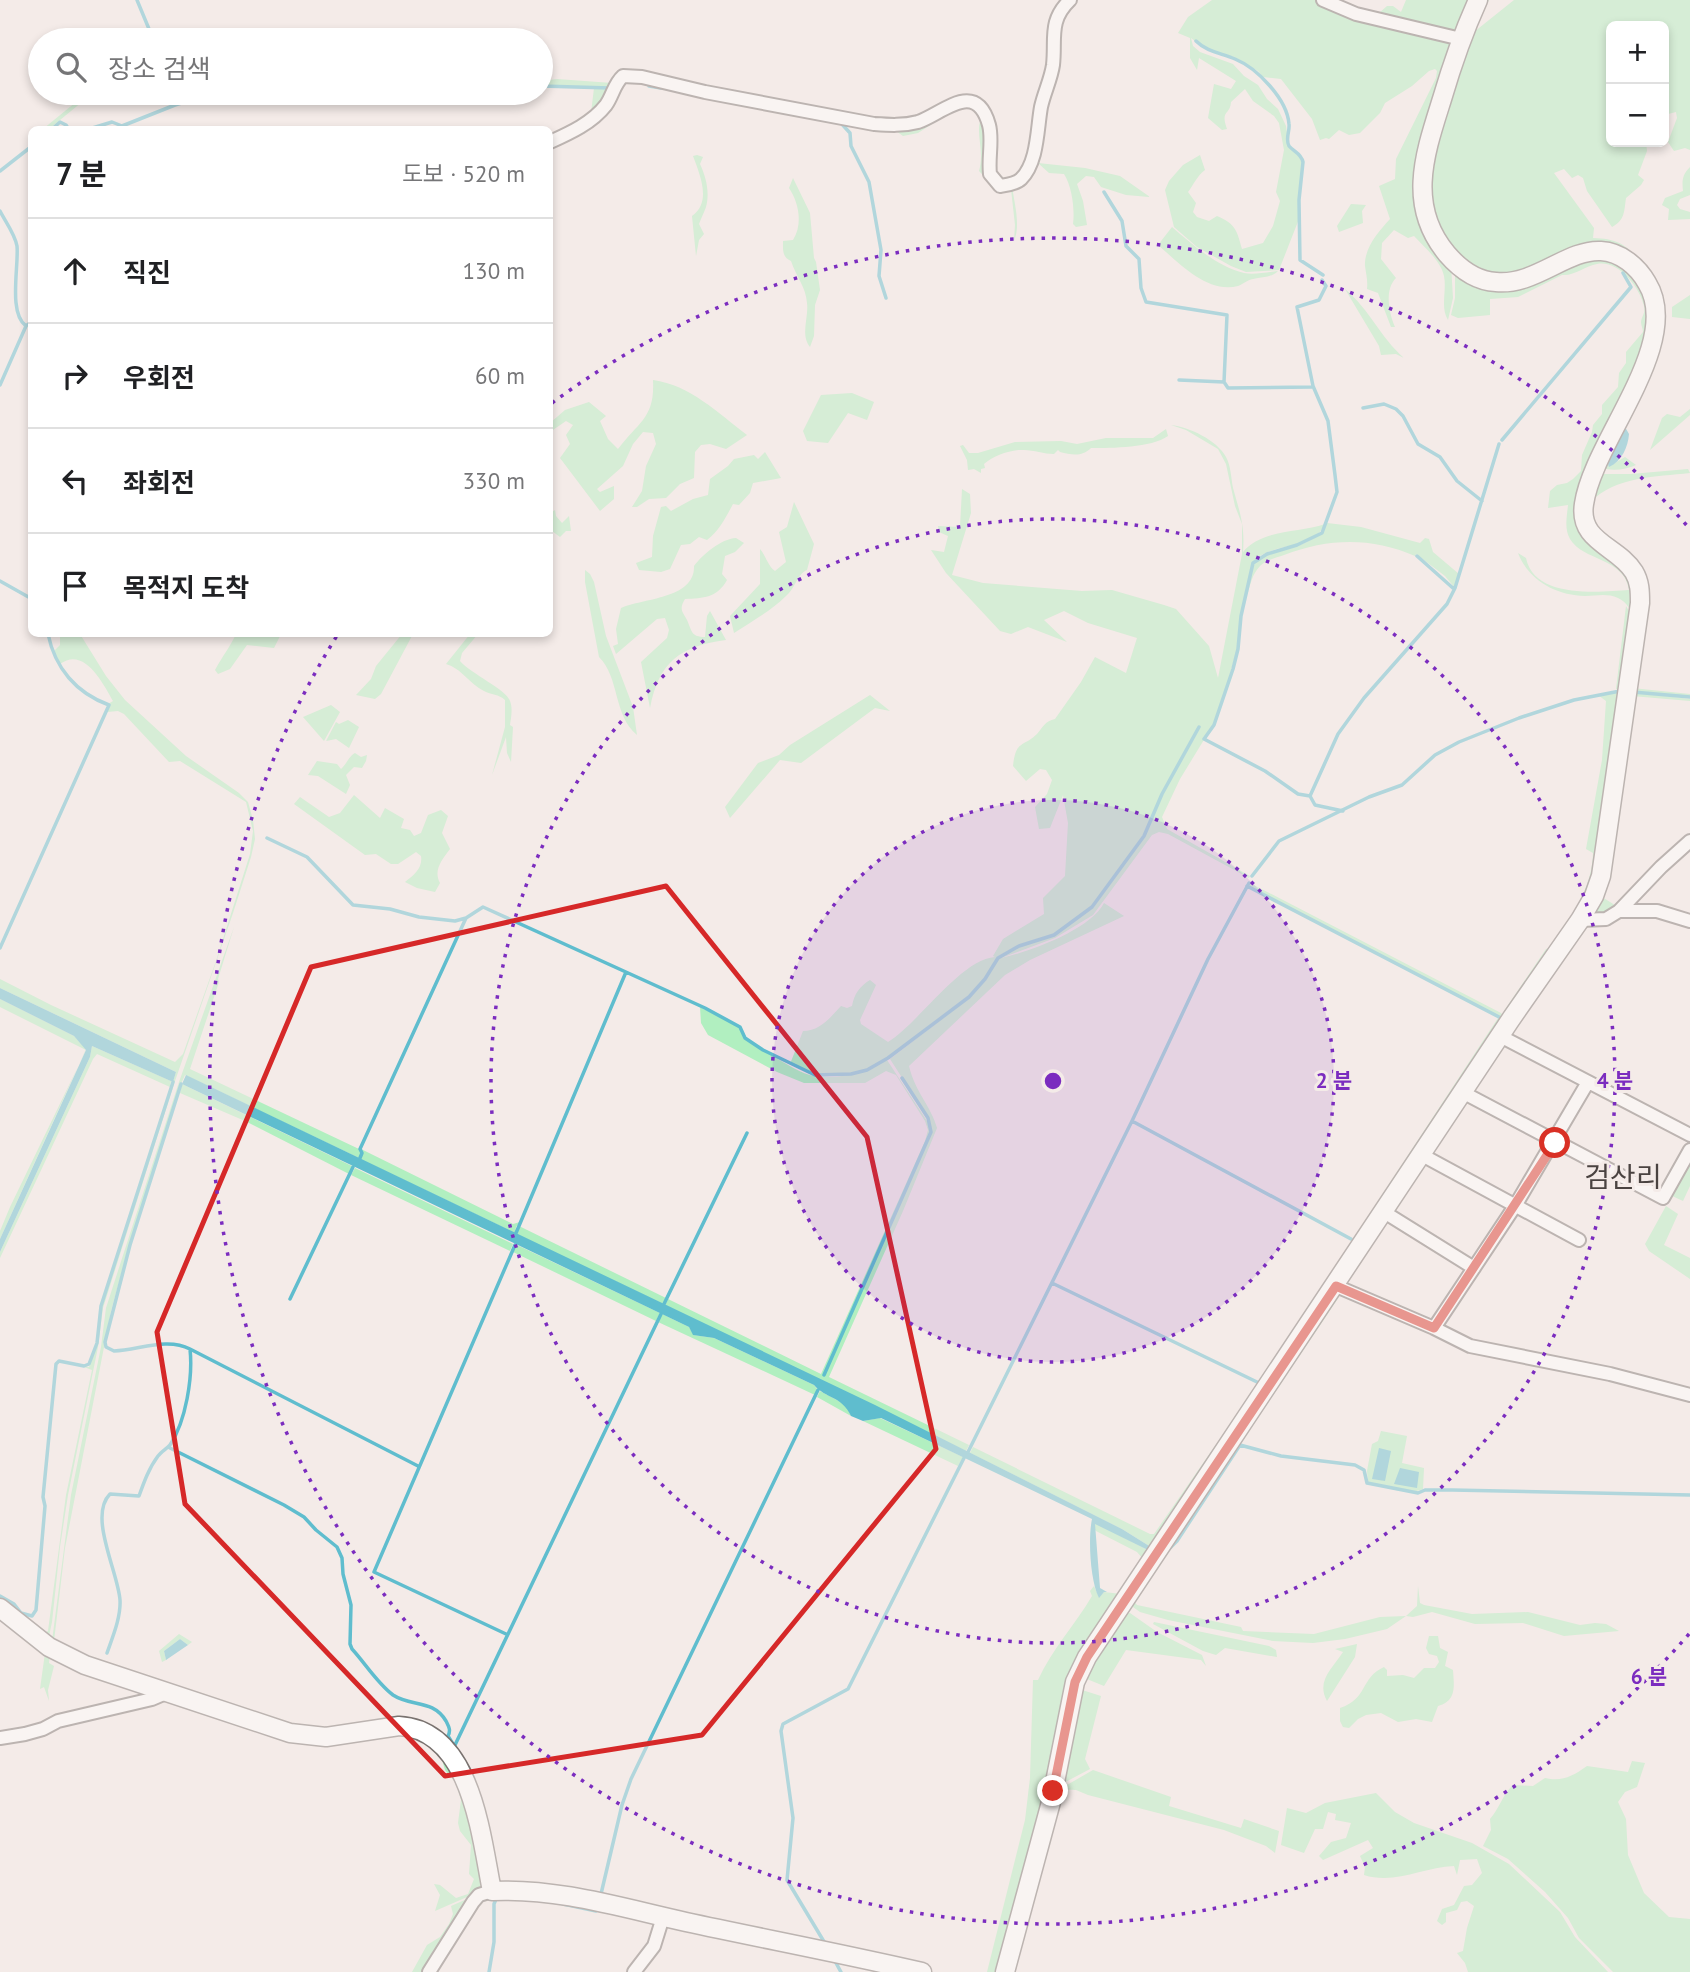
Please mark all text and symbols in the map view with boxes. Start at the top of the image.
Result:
map controls [1606,21,1669,147]
button: + [1606,21,1669,84]
search box [28,28,553,105]
icon: search [52,48,90,86]
text: 장소 검색 [108,52,211,85]
button: − [1606,84,1669,147]
text: 7 분 [56,154,107,193]
text: 도보 · 520 m [402,159,525,188]
icon: ahead [56,252,94,290]
text: 직진 [123,256,171,289]
text: 130 m [463,256,525,285]
icon: right [56,357,94,395]
text: 우회전 [123,361,195,394]
text: 60 m [475,361,525,390]
icon: left [56,462,94,500]
text: 좌회전 [123,466,195,499]
text: 330 m [463,466,525,495]
icon: arrive [56,567,94,605]
text: 목적지 도착 [123,571,249,604]
text: 2 분 [1316,1067,1352,1094]
text: 4 분 [1597,1067,1633,1094]
centre of rings [1041,1069,1065,1093]
route start [1539,1127,1570,1158]
district label: 검산리 [1584,1158,1662,1195]
text: 6 분 [1631,1663,1667,1690]
route end [1037,1775,1068,1806]

